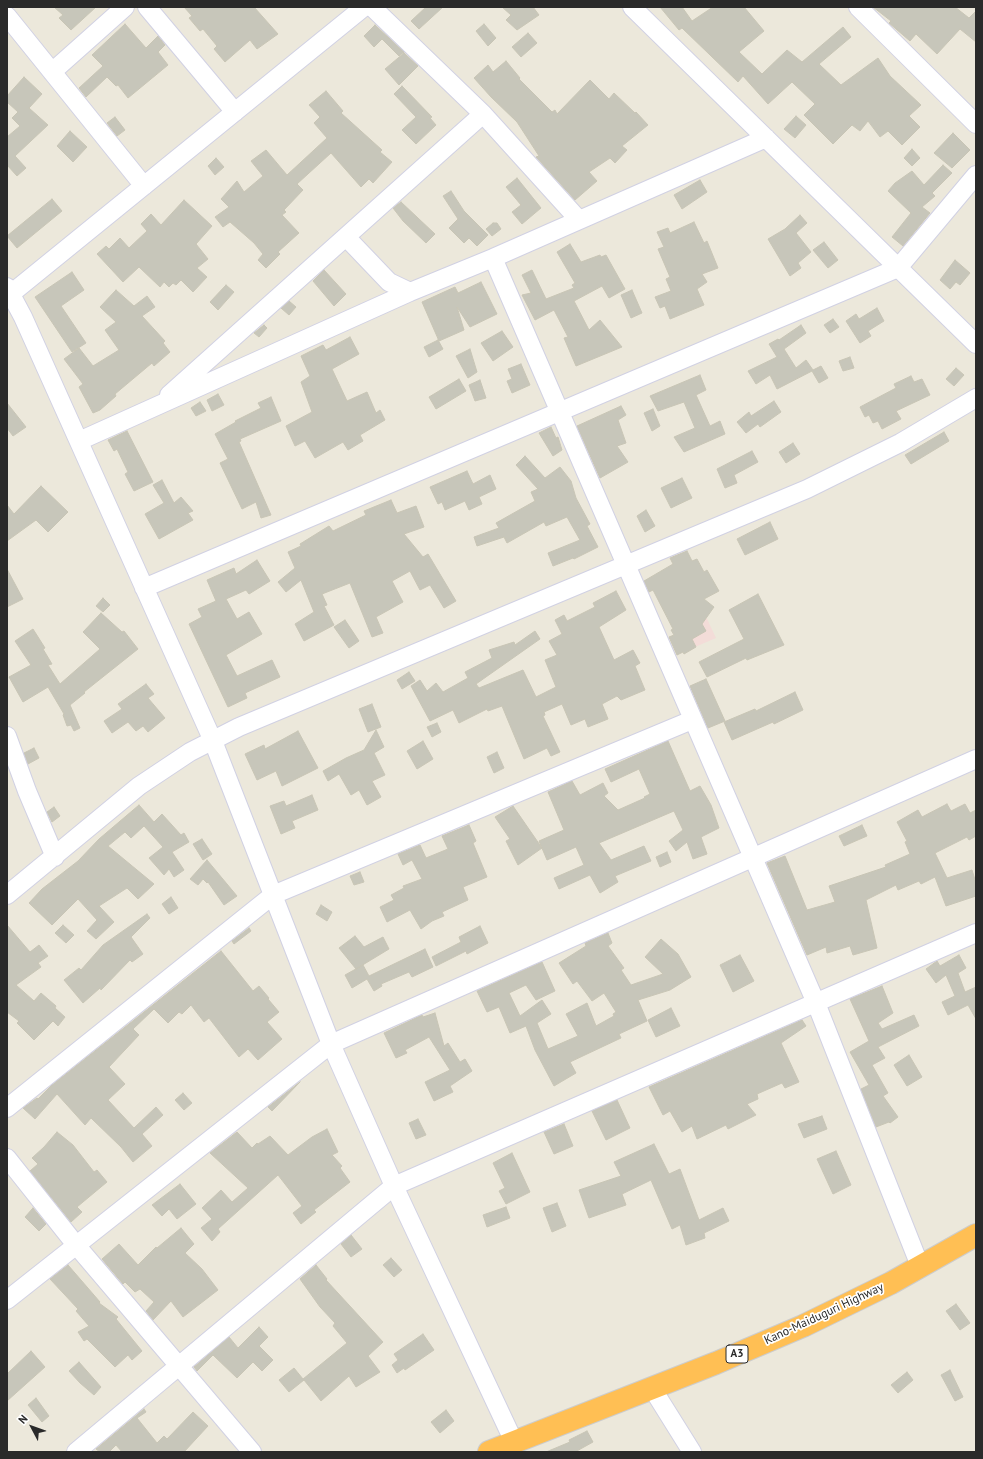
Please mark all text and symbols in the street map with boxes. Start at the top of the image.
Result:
street label: Kano-Maiduguri Highway [762,1280,886,1348]
road number: A3 [726,1345,748,1363]
north arrow [12,1407,52,1447]
text: N [15,1412,31,1426]

